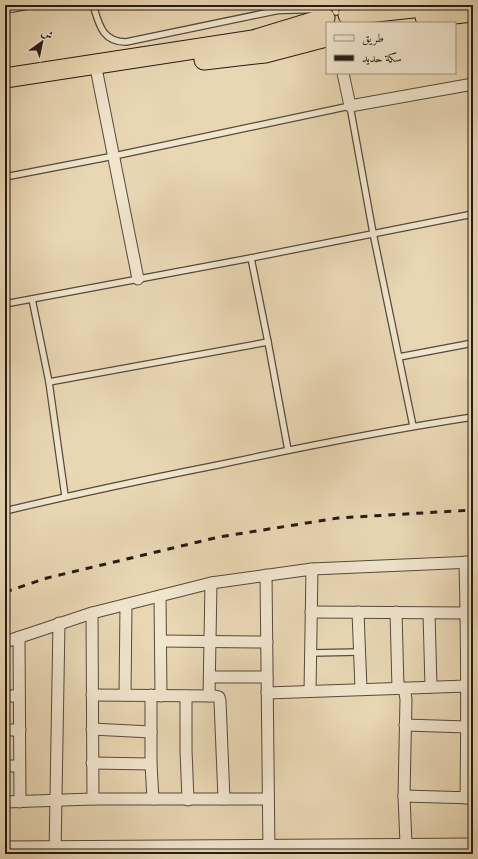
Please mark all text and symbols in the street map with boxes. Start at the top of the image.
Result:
north arrow [22,22,62,62]
legend [326,22,456,74]
text: ش [39,26,55,43]
text: طريق [362,31,384,46]
text: سكة حديد [362,51,402,66]

